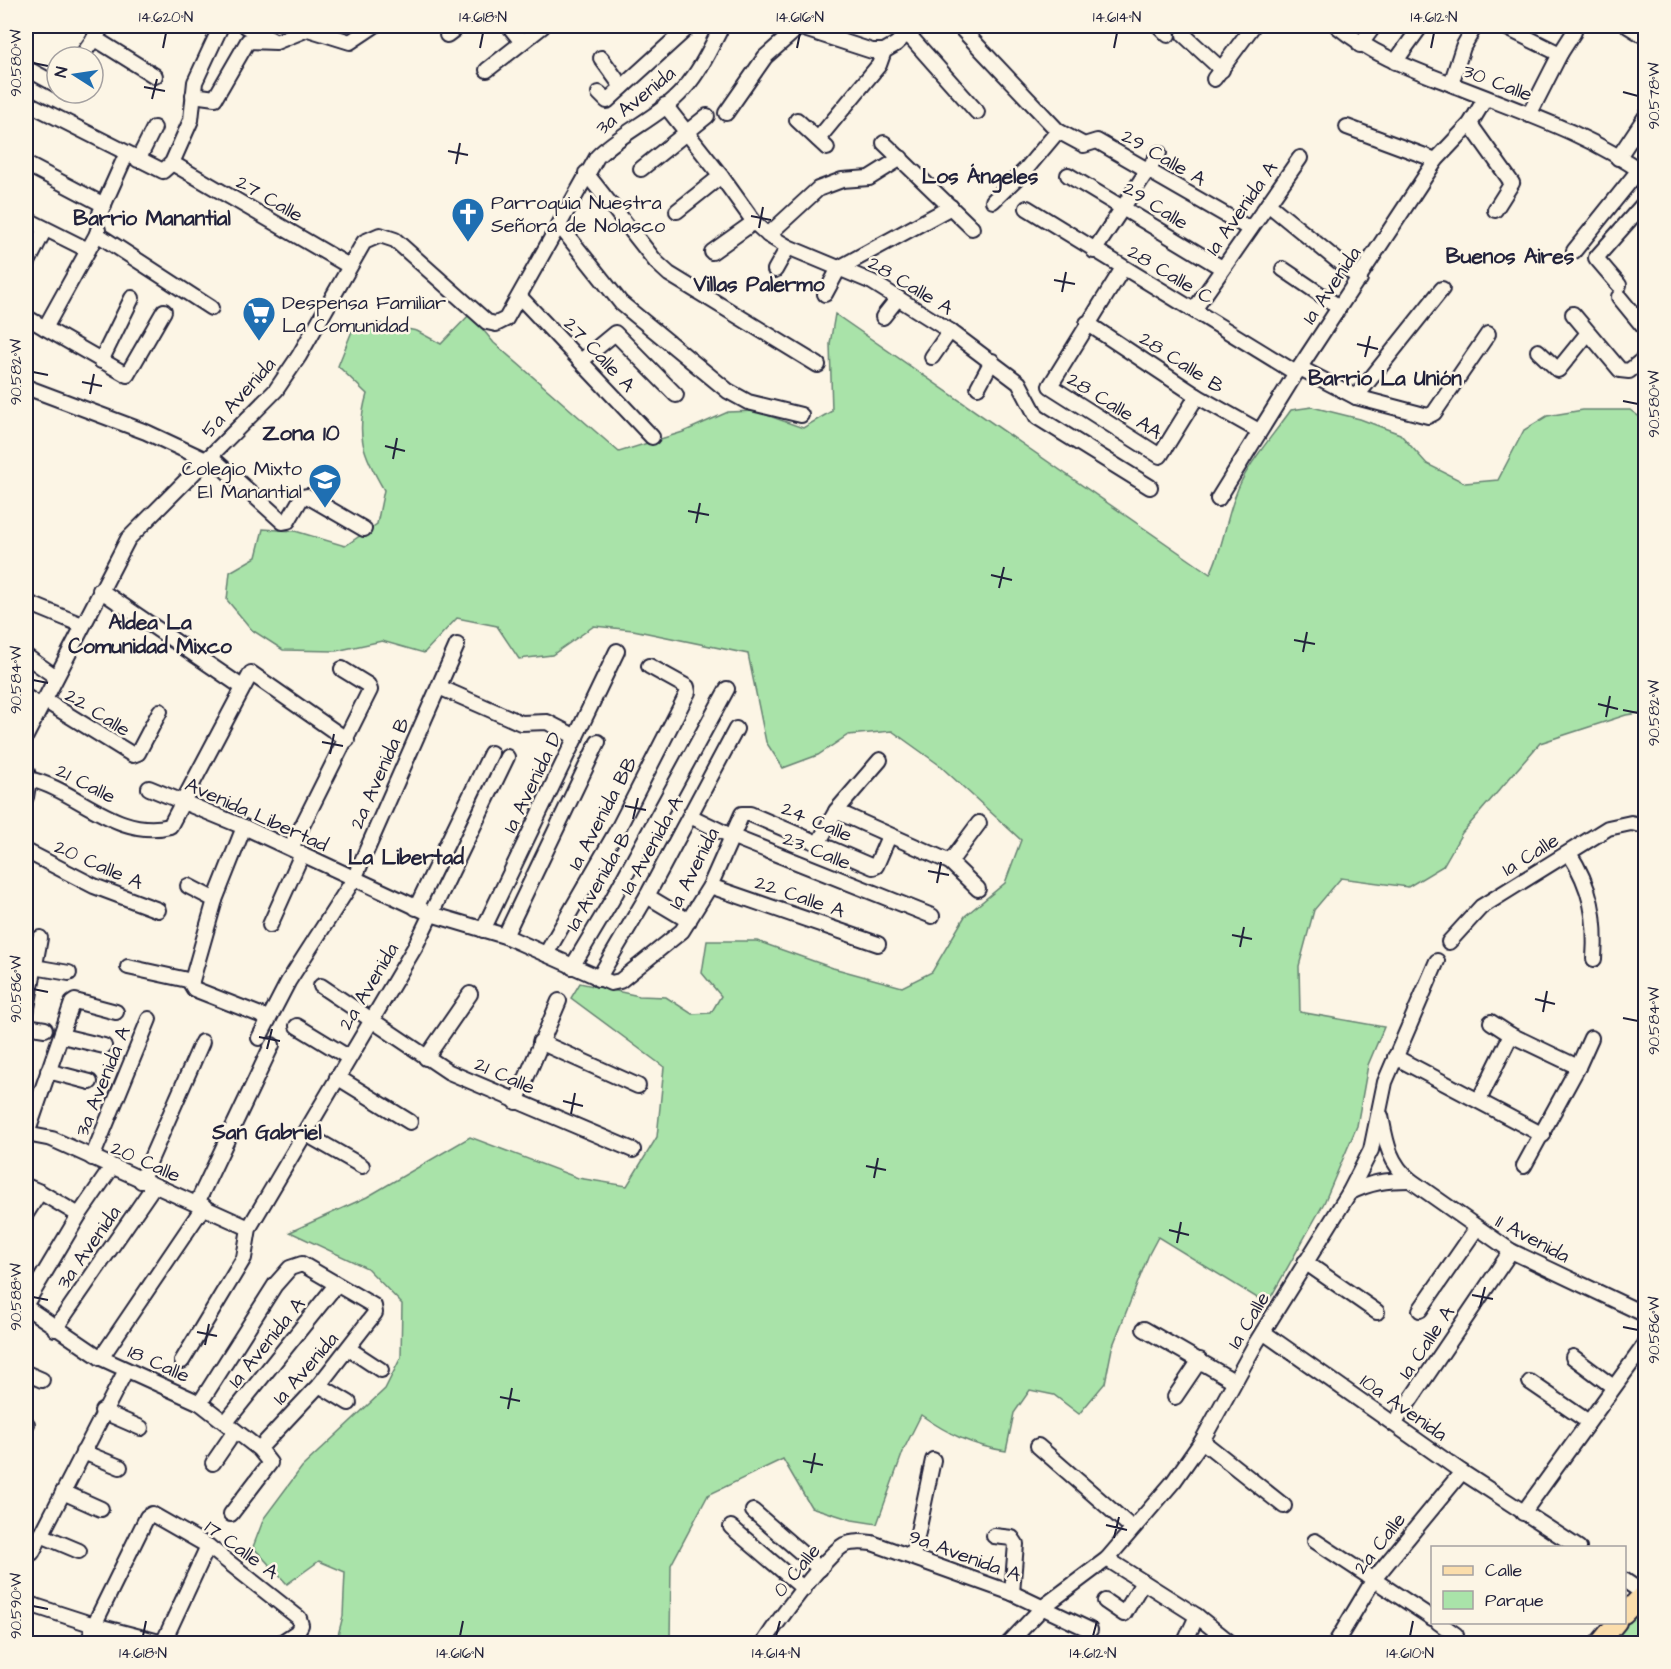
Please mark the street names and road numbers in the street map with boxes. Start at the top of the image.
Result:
street label: 30 Calle [1459,57,1537,109]
street label: 3a Avenida [590,60,682,142]
street label: 29 Calle A [1116,122,1211,193]
street label: 1a Avenida A [1199,156,1285,261]
street label: 27 Calle [231,168,308,229]
street label: 29 Calle [1117,175,1194,237]
street label: 28 Calle C [1122,238,1219,312]
street label: 1a Avenida [1296,241,1368,330]
street label: 28 Calle A [863,249,958,322]
street label: 27 Calle A [557,311,642,399]
street label: 28 Calle B [1134,325,1229,401]
street label: 5a Avenida [195,351,283,444]
street label: 28 Calle AA [1061,365,1168,446]
street label: 22 Calle [59,682,136,744]
street label: 2a Avenida B [343,713,417,834]
street label: 1a Avenida D [496,727,569,838]
street label: 1a Avenida BB [561,752,645,875]
street label: 21 Calle [51,757,120,811]
street label: Avenida Libertad [181,771,333,859]
street label: 1a Avenida A [613,791,691,900]
street label: 24 Calle [777,794,857,849]
street label: 1a Avenida [661,823,726,914]
street label: 23 Calle [778,825,855,877]
street label: 1a Calle [1497,826,1564,883]
street label: 1a Avenida B [559,827,639,936]
street label: 20 Calle A [50,833,148,897]
street label: 22 Calle A [751,869,848,925]
street label: 2a Avenida [332,938,406,1035]
street label: 3a Avenida A [68,1022,138,1141]
street label: 21 Calle [470,1050,539,1102]
street label: 20 Calle [106,1134,185,1190]
street label: 3a Avenida [50,1200,128,1295]
street label: 11 Avenida [1490,1208,1575,1270]
street label: 1a Calle [1221,1286,1277,1354]
street label: 1a Avenida A [222,1292,310,1392]
street label: 1a Calle A [1392,1300,1462,1385]
street label: 1a Avenida [267,1327,343,1409]
street label: 18 Calle [123,1338,194,1390]
street label: 10a Avenida [1354,1367,1453,1448]
street label: 2a Calle [1347,1507,1413,1580]
street label: 17 Calle A [199,1513,284,1586]
street label: 9a Avenida A [904,1523,1025,1589]
street label: 0 Calle [766,1538,828,1603]

